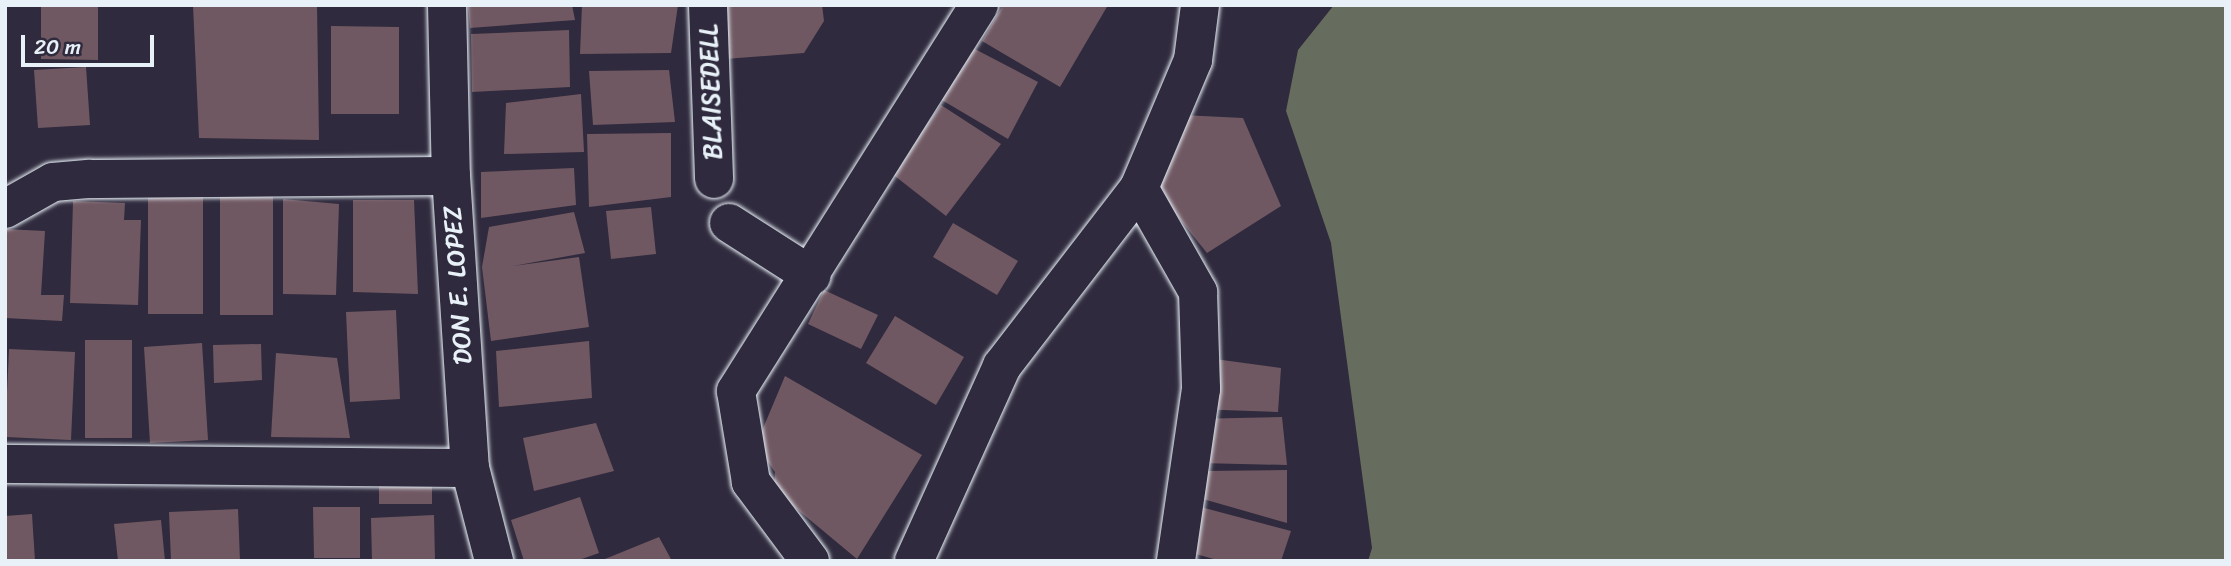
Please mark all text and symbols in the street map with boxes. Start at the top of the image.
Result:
scale bar [24,21,158,65]
street label: BLAISEDELL [693,24,729,160]
text: 20 m [34,28,81,66]
street label: DON E. LOPEZ [437,204,479,366]

